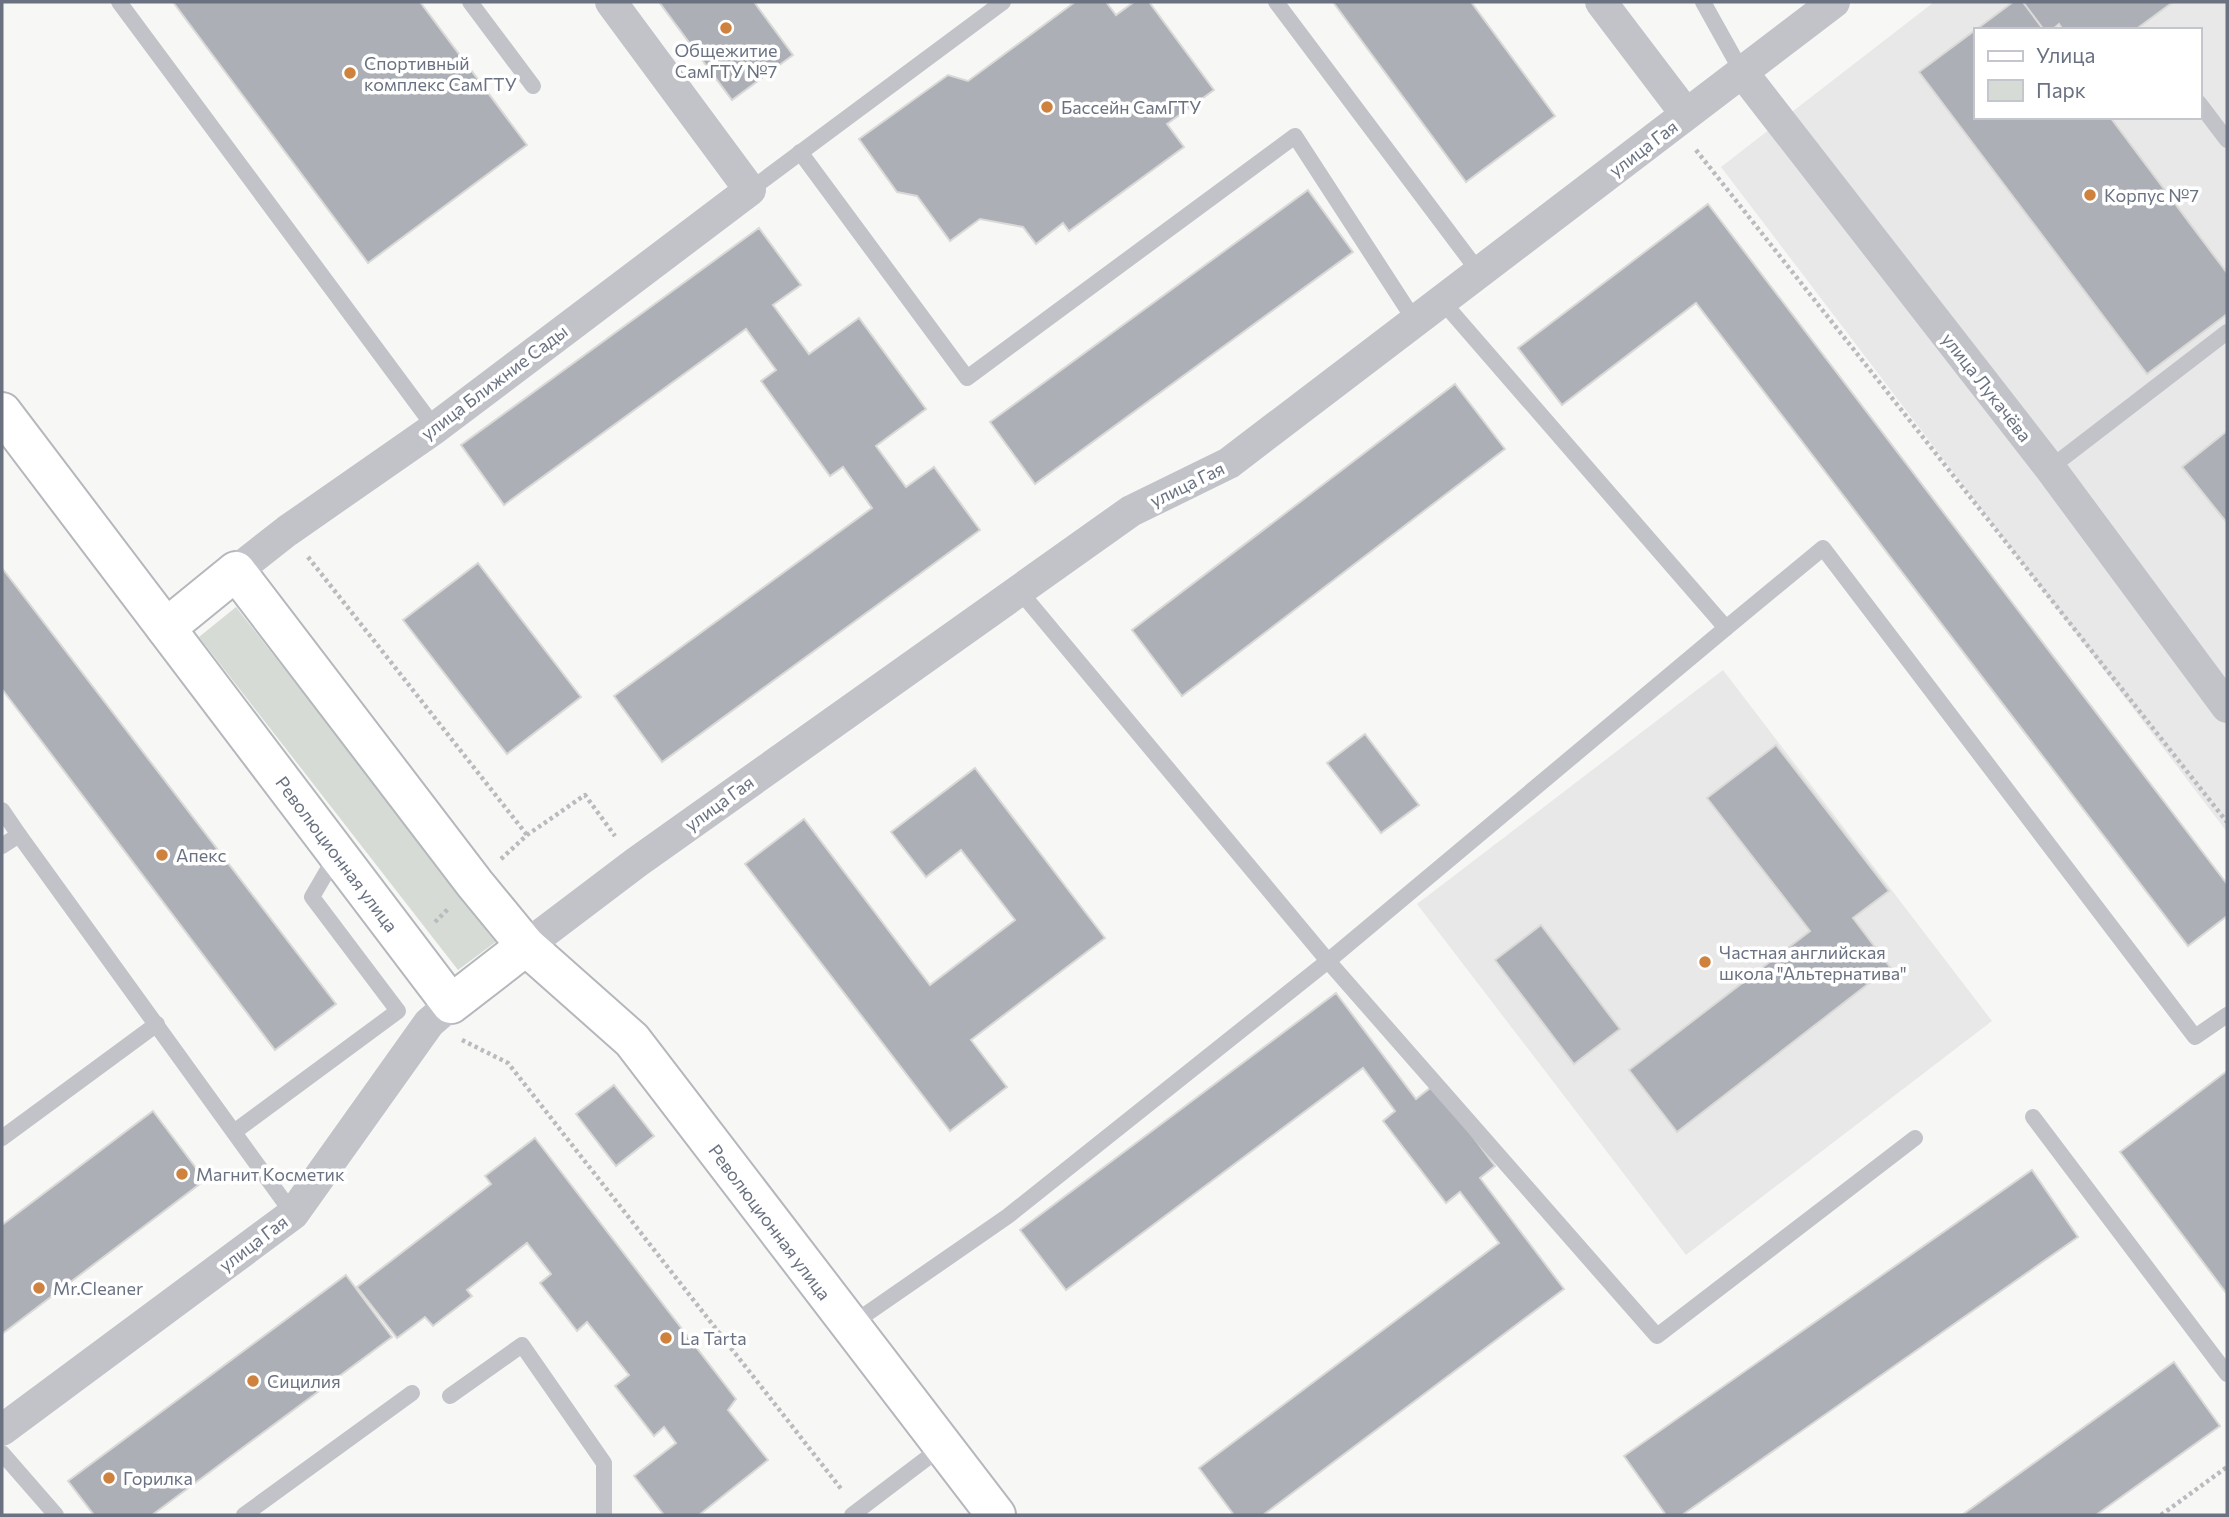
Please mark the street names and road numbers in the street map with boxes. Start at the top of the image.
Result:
street label: улица Гая [1604,115,1682,181]
street label: улица Ближние Сады [416,320,572,444]
street label: улица Лукачёва [1938,328,2036,446]
street label: улица Гая [1146,457,1228,511]
street label: улица Гая [680,771,758,835]
street label: Революционная улица [271,772,403,936]
street label: Революционная улица [704,1140,836,1304]
street label: улица Гая [214,1210,292,1276]

